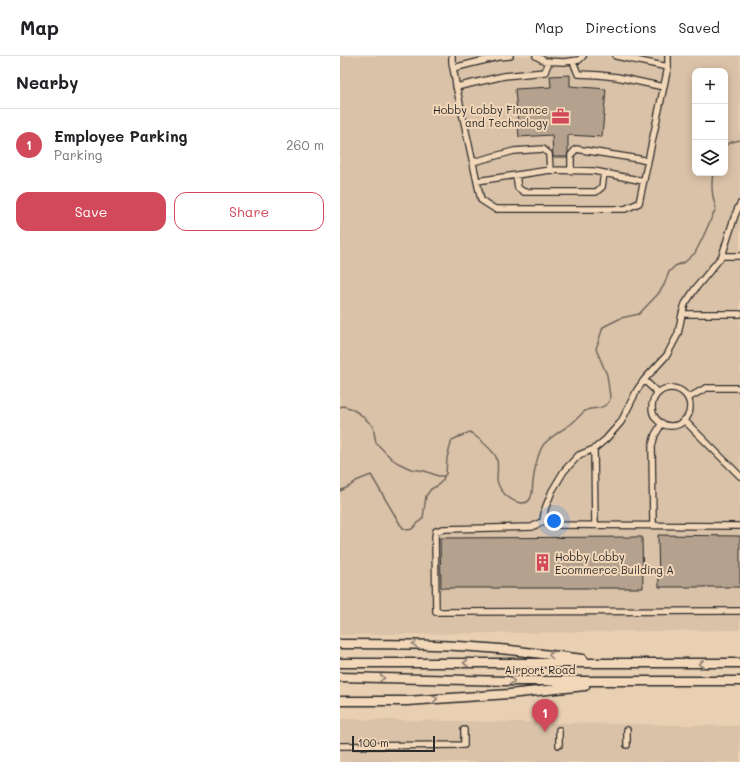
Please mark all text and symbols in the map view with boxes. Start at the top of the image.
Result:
text: Map [20,15,59,40]
text: Map [535,18,563,37]
text: Directions [585,18,656,37]
text: Saved [678,18,720,37]
map controls [692,68,728,176]
button: + [692,68,728,104]
text: Nearby [16,71,78,93]
place label: Hobby Lobby Finance and Technology [433,102,548,130]
button: − [692,104,728,140]
office icon: Hobby Lobby Finance and Technology [551,106,571,126]
text: Employee Parking [54,126,188,146]
text: 1 [26,136,32,153]
text: 260 m [286,136,324,153]
button: layers [692,140,728,176]
text: Parking [54,146,102,163]
button: Save [16,192,166,231]
button: Share [174,192,324,231]
your location [544,511,564,531]
place label: Hobby Lobby Ecommerce Building A [555,549,674,577]
building icon: Hobby Lobby Ecommerce Building A [532,553,552,573]
one-way arrow [412,640,418,648]
one-way arrow [548,651,554,660]
one-way arrow [463,659,469,667]
one-way arrow [698,659,704,668]
street label: Airport Road [504,662,576,677]
one-way arrow [379,674,385,682]
one-way arrow [509,677,515,685]
one-way arrow [432,695,438,703]
pin: 1 [532,699,558,732]
scale bar [352,734,435,753]
text: 100 m [358,735,389,750]

